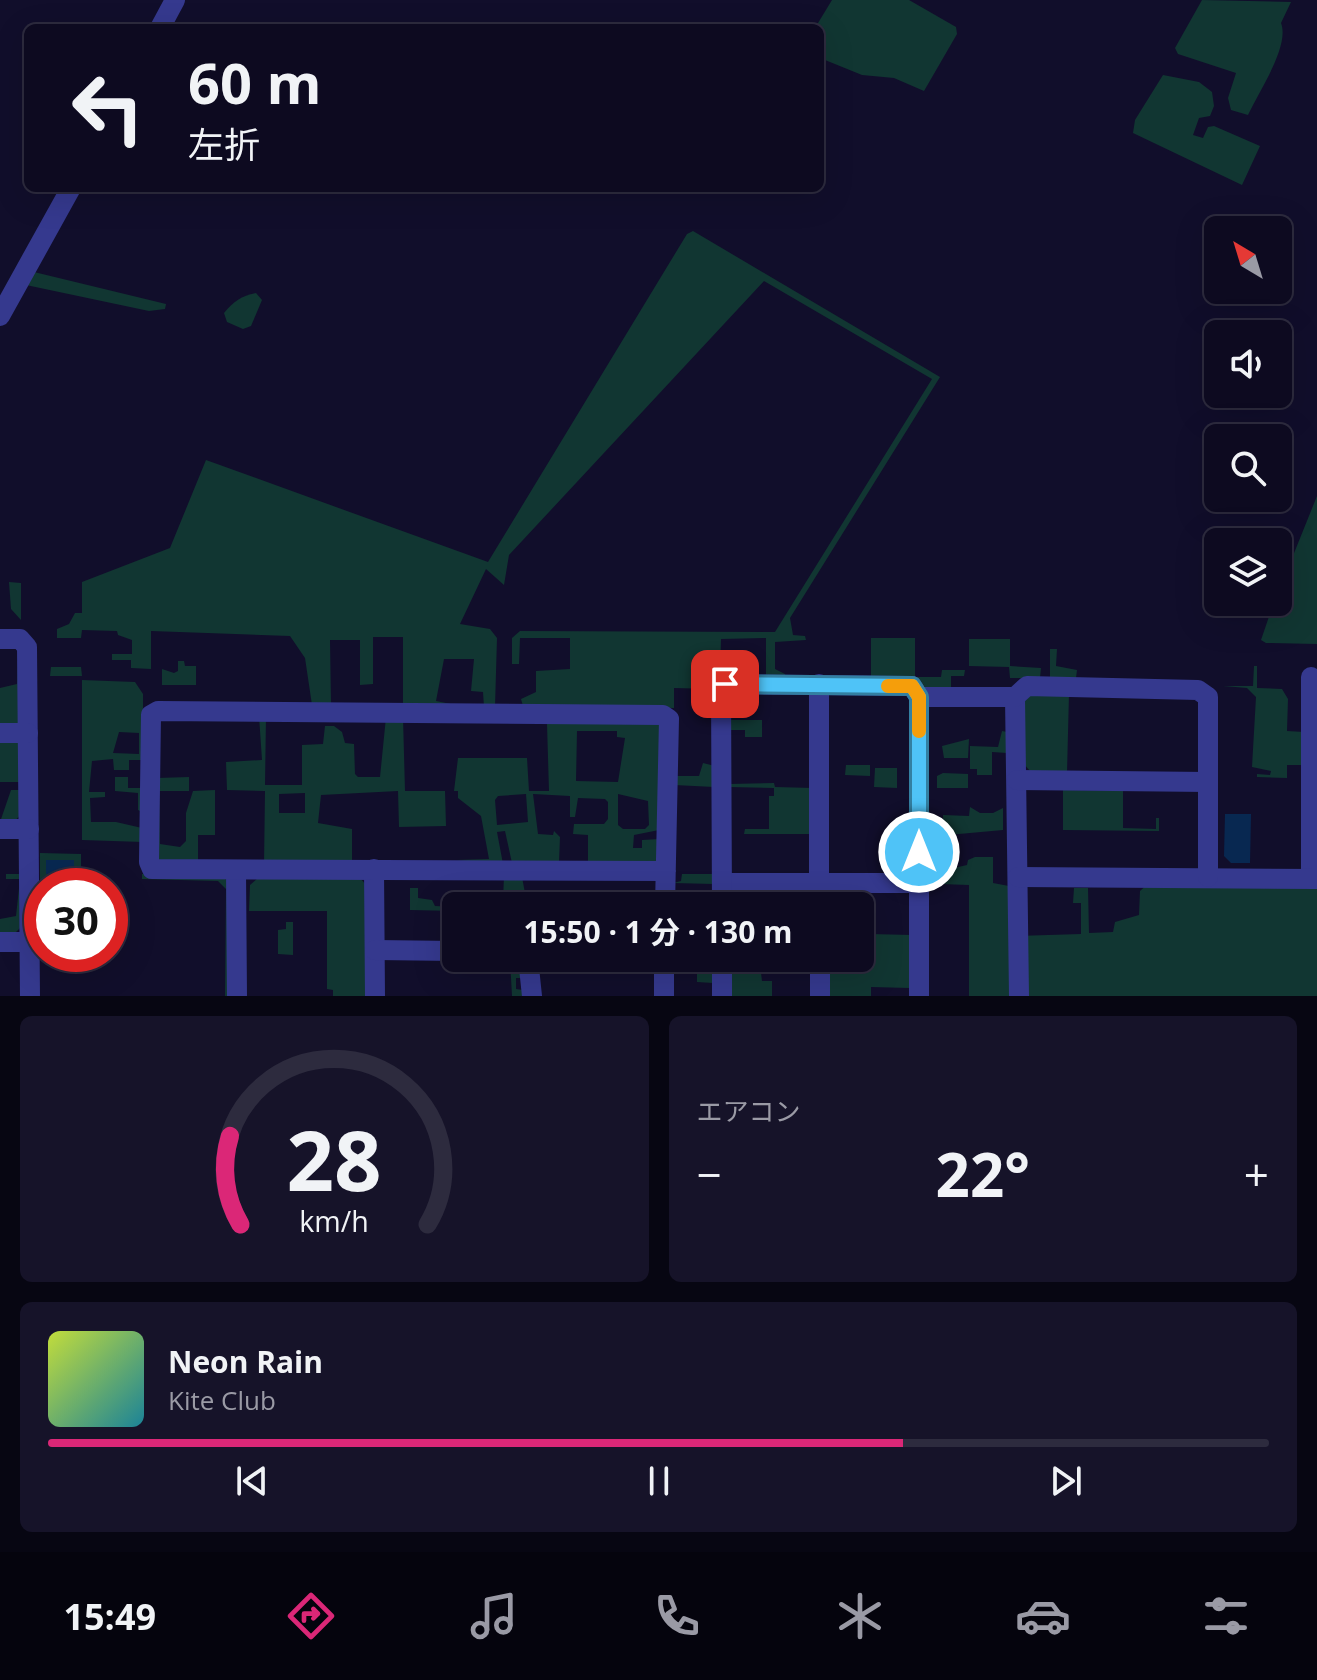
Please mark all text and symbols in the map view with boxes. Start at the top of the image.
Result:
text: 60 m [188,44,322,120]
icon: left [56,56,160,160]
text: 左折 [188,120,260,169]
north arrow [1204,216,1292,304]
map controls [1204,216,1292,616]
button: sound [1204,320,1292,408]
button: search [1204,424,1292,512]
button: layers [1204,528,1292,616]
pin [691,650,759,718]
icon: arrive [703,662,747,706]
position arrow [877,810,961,894]
speed limit sign: 30 [24,868,128,972]
text: 15:50 · 1 分 · 130 m [523,911,793,952]
text: エアコン [697,1093,801,1129]
text: 28 [287,1102,382,1215]
text: 22° [936,1133,1030,1215]
text: − [697,1144,722,1204]
text: + [1244,1144,1269,1204]
text: km/h [300,1201,369,1240]
text: Neon Rain [168,1341,323,1382]
text: Kite Club [168,1382,276,1418]
icon: previous [230,1459,274,1503]
icon: pause [637,1459,681,1503]
icon: next [1044,1459,1088,1503]
icon: directions [283,1588,339,1644]
icon: music [466,1588,522,1644]
icon: phone [649,1588,705,1644]
icon: climate [832,1588,888,1644]
icon: car [1015,1588,1071,1644]
icon: filters [1198,1588,1254,1644]
text: 15:49 [63,1592,156,1641]

